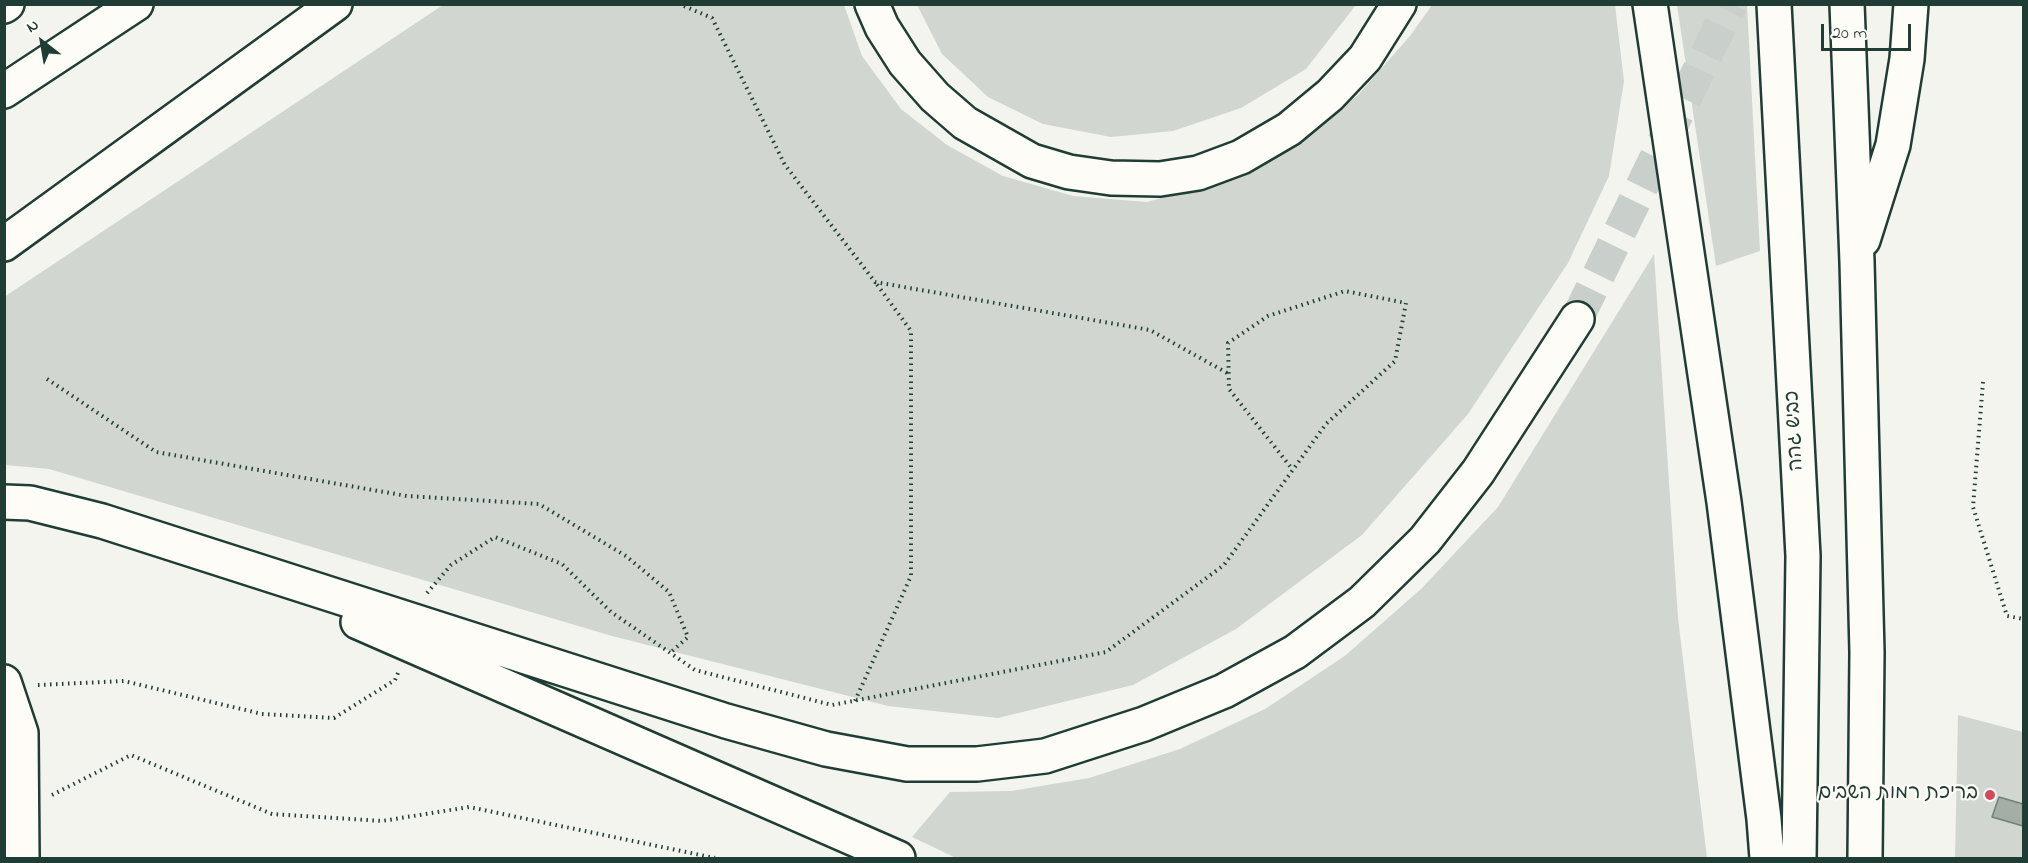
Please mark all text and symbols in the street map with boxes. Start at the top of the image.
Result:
north arrow [12,12,72,72]
scale bar [1824,12,1914,50]
text: N [22,14,44,40]
text: 20 m [1832,21,1867,47]
street label: כביש גהה [1782,390,1810,472]
place label: בריכת רמות השבים [1818,783,1978,807]
marker: בריכת רמות השבים [1983,788,1997,802]

